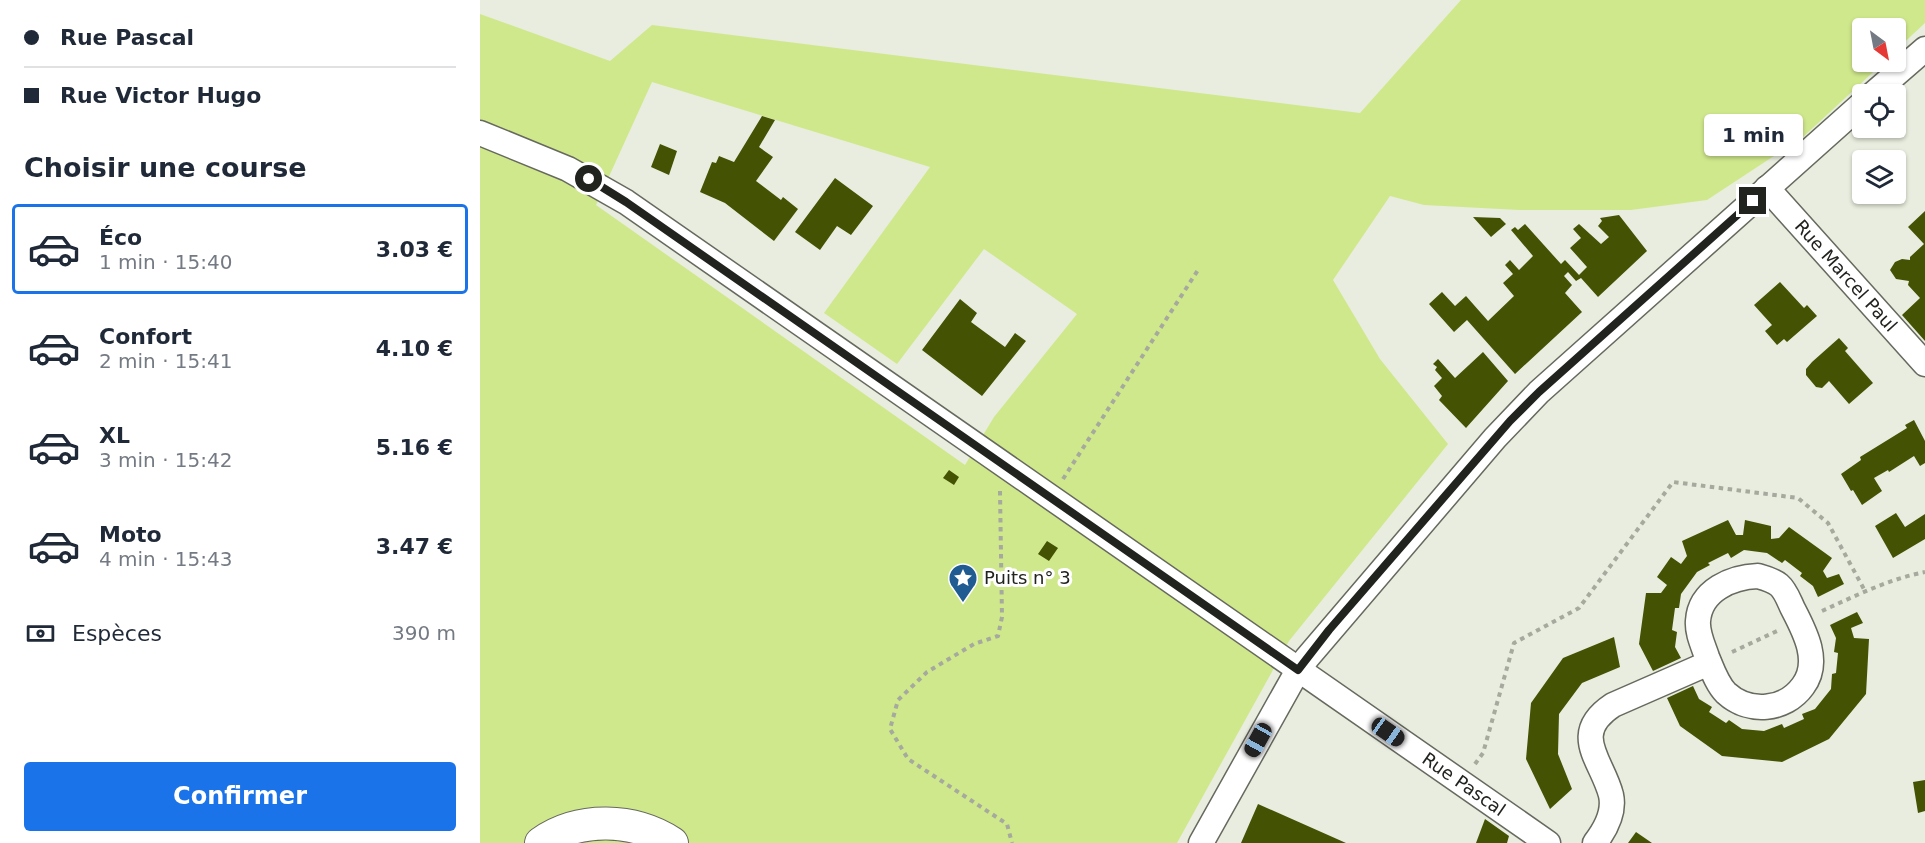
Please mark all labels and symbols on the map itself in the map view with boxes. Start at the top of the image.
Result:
north arrow [1852,18,1906,72]
callout: 1 min [1704,114,1802,156]
route start [575,165,602,192]
route end [1739,187,1766,214]
street label: Rue Marcel Paul [1791,215,1902,336]
place icon: Puits n° 3 [947,562,979,604]
place label: Puits n° 3 [984,567,1071,588]
car [1368,714,1408,750]
car [1241,720,1275,760]
street label: Rue Pascal [1418,748,1509,820]

